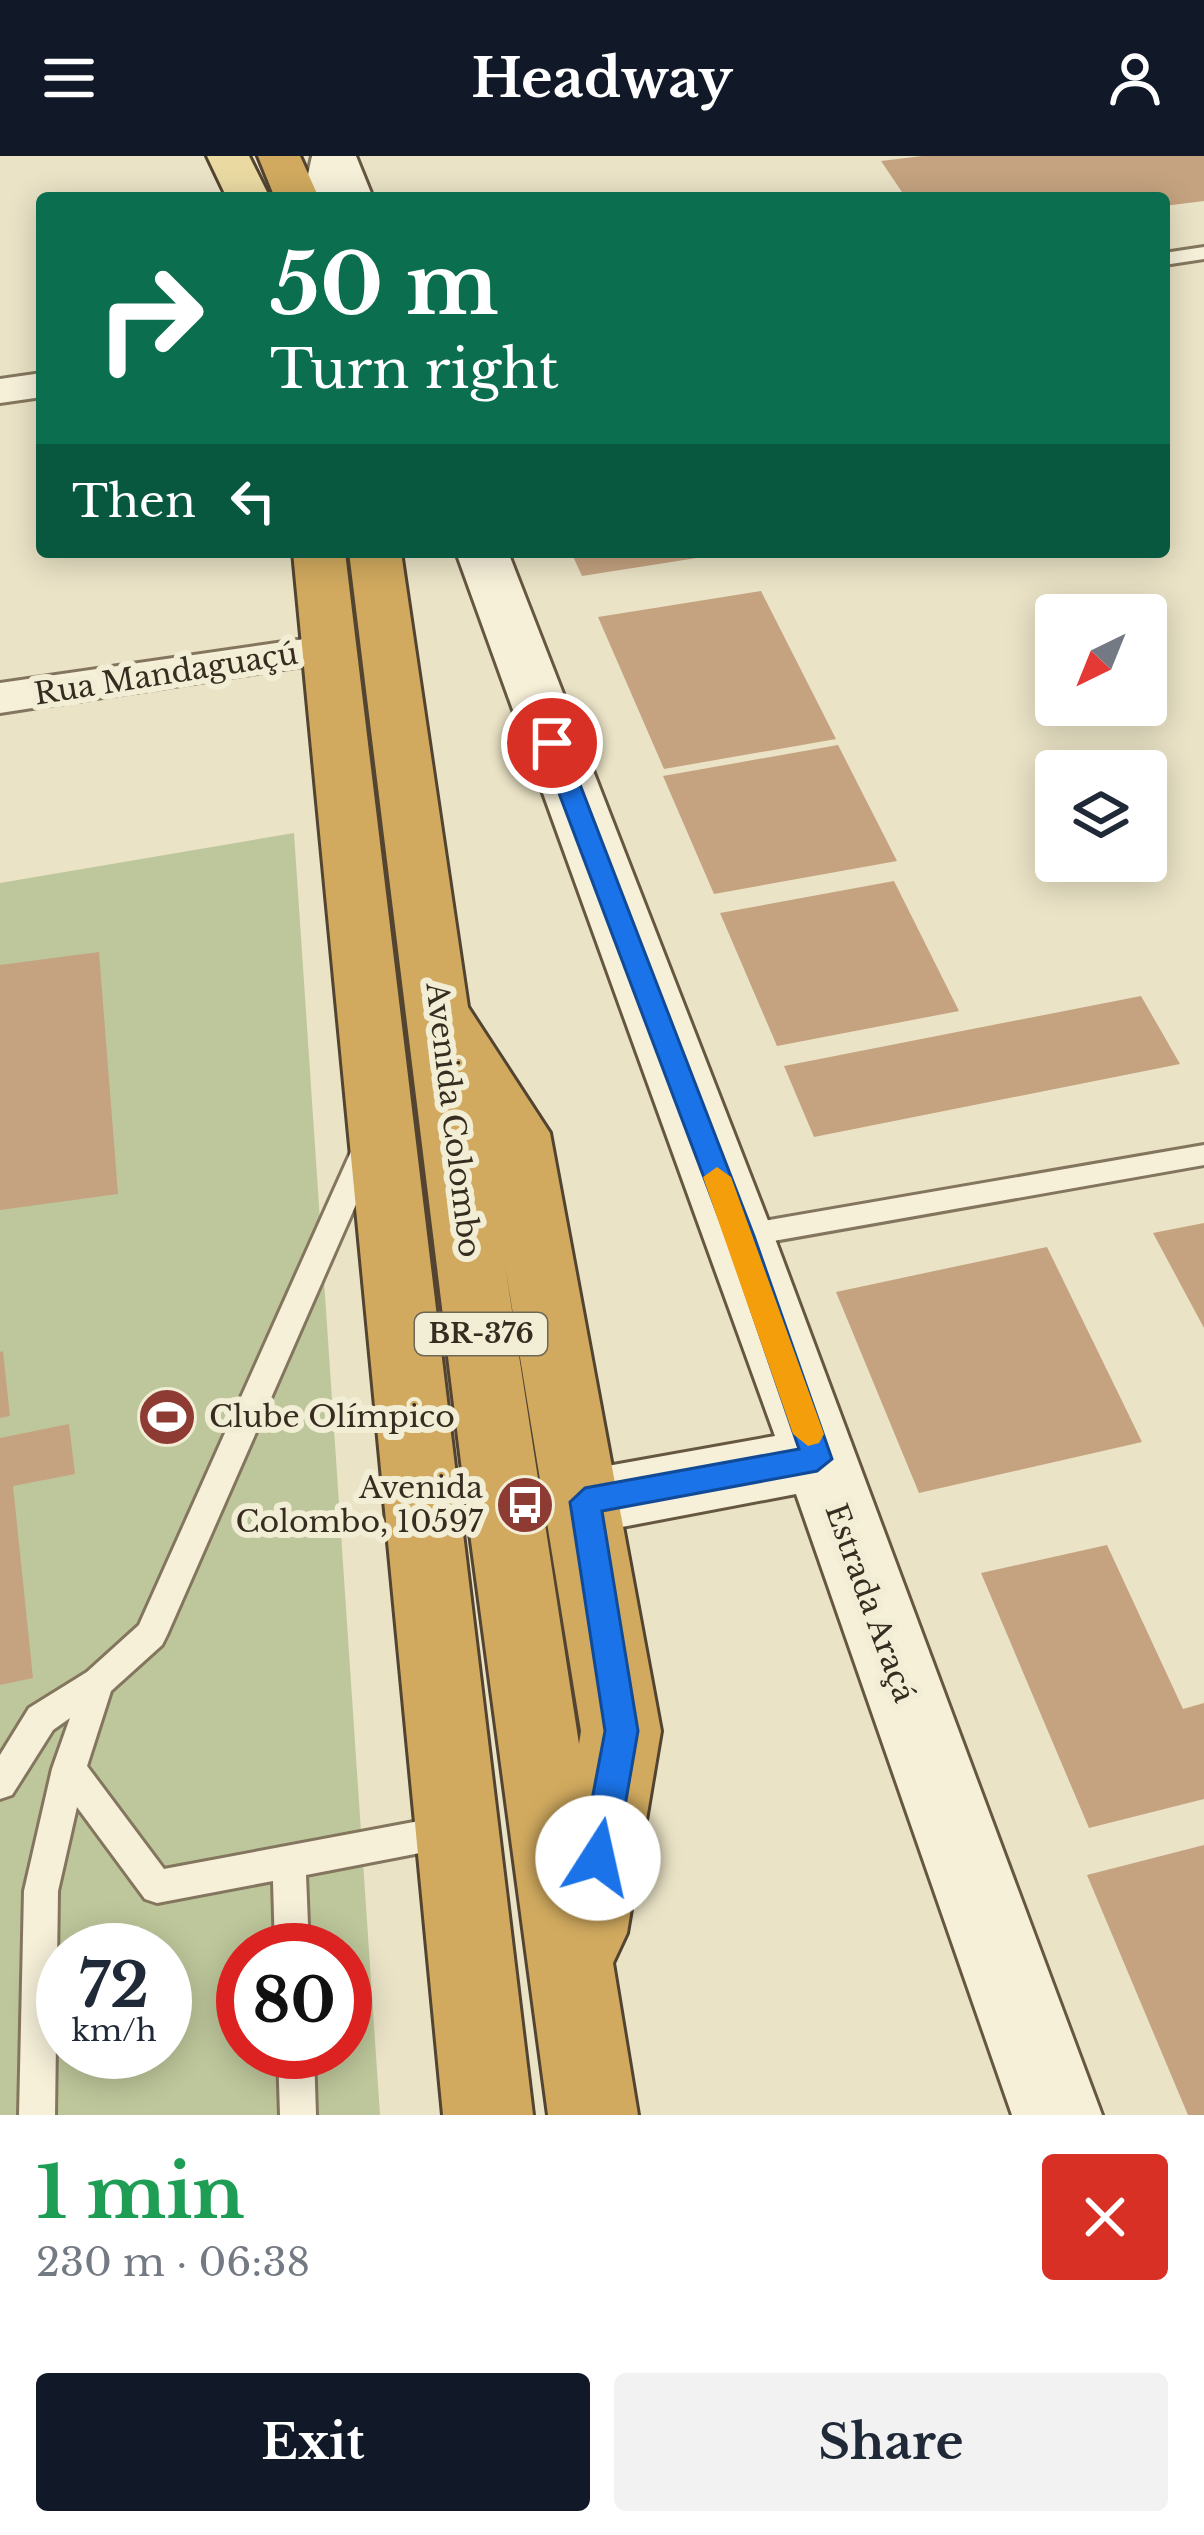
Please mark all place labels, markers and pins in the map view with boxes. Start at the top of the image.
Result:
pin [501,692,603,794]
sports icon: Clube Olímpico [136,1386,198,1448]
place label: Clube Olímpico [209,1398,455,1435]
place label: Avenida Colombo, 10597 [236,1469,484,1540]
bus stop icon: Avenida Colombo, 10597 [494,1474,556,1536]

